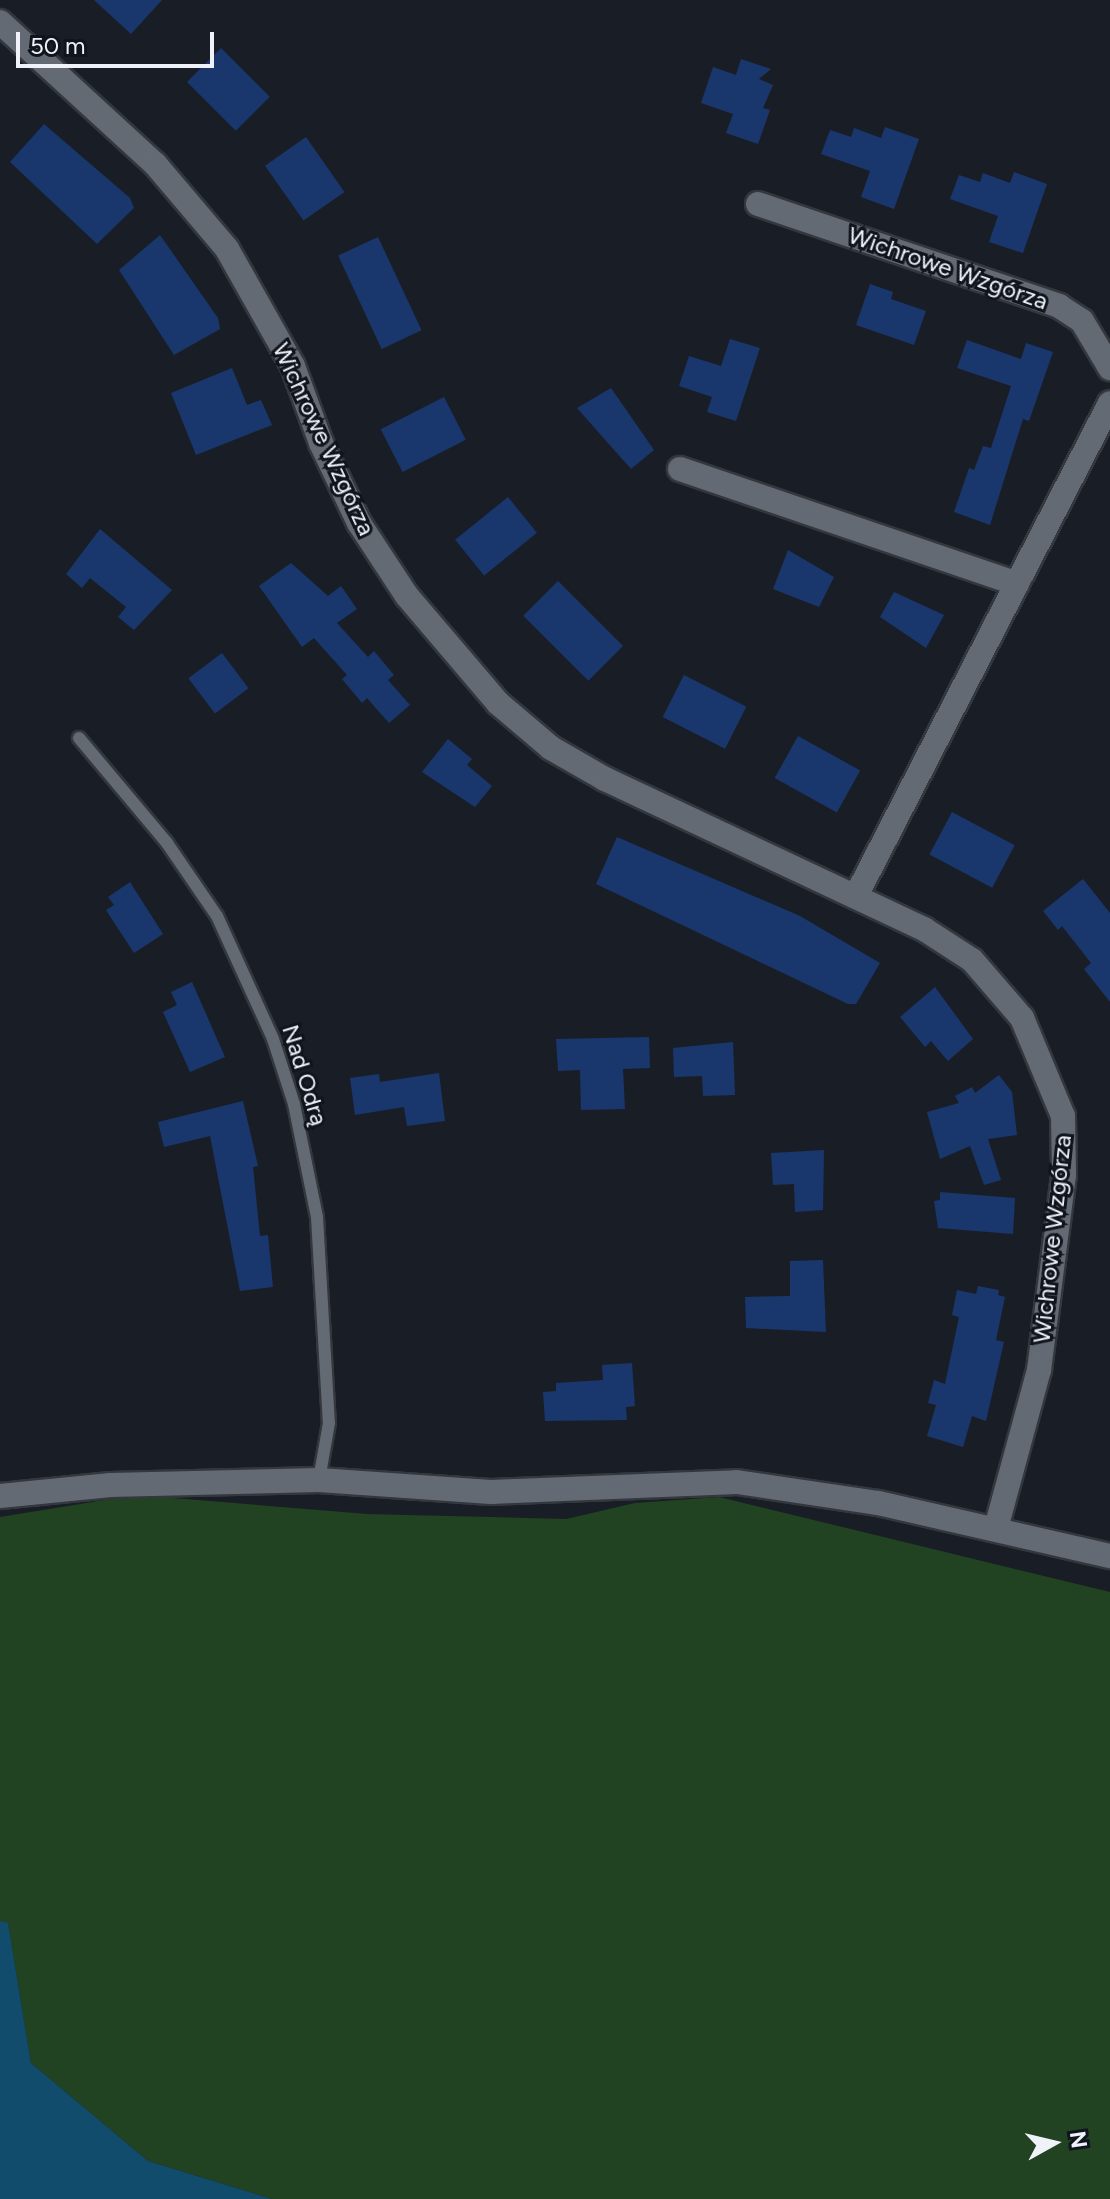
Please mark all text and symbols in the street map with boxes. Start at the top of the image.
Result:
scale bar [20,16,218,66]
text: 50 m [30,31,86,60]
street label: Wichrowe Wzgórza [844,220,1052,316]
street label: Wichrowe Wzgórza [267,338,381,540]
street label: Nad Odrą [276,1021,334,1129]
street label: Wichrowe Wzgórza [1027,1133,1077,1345]
north arrow [1014,2103,1094,2183]
text: N [1064,2129,1093,2150]

